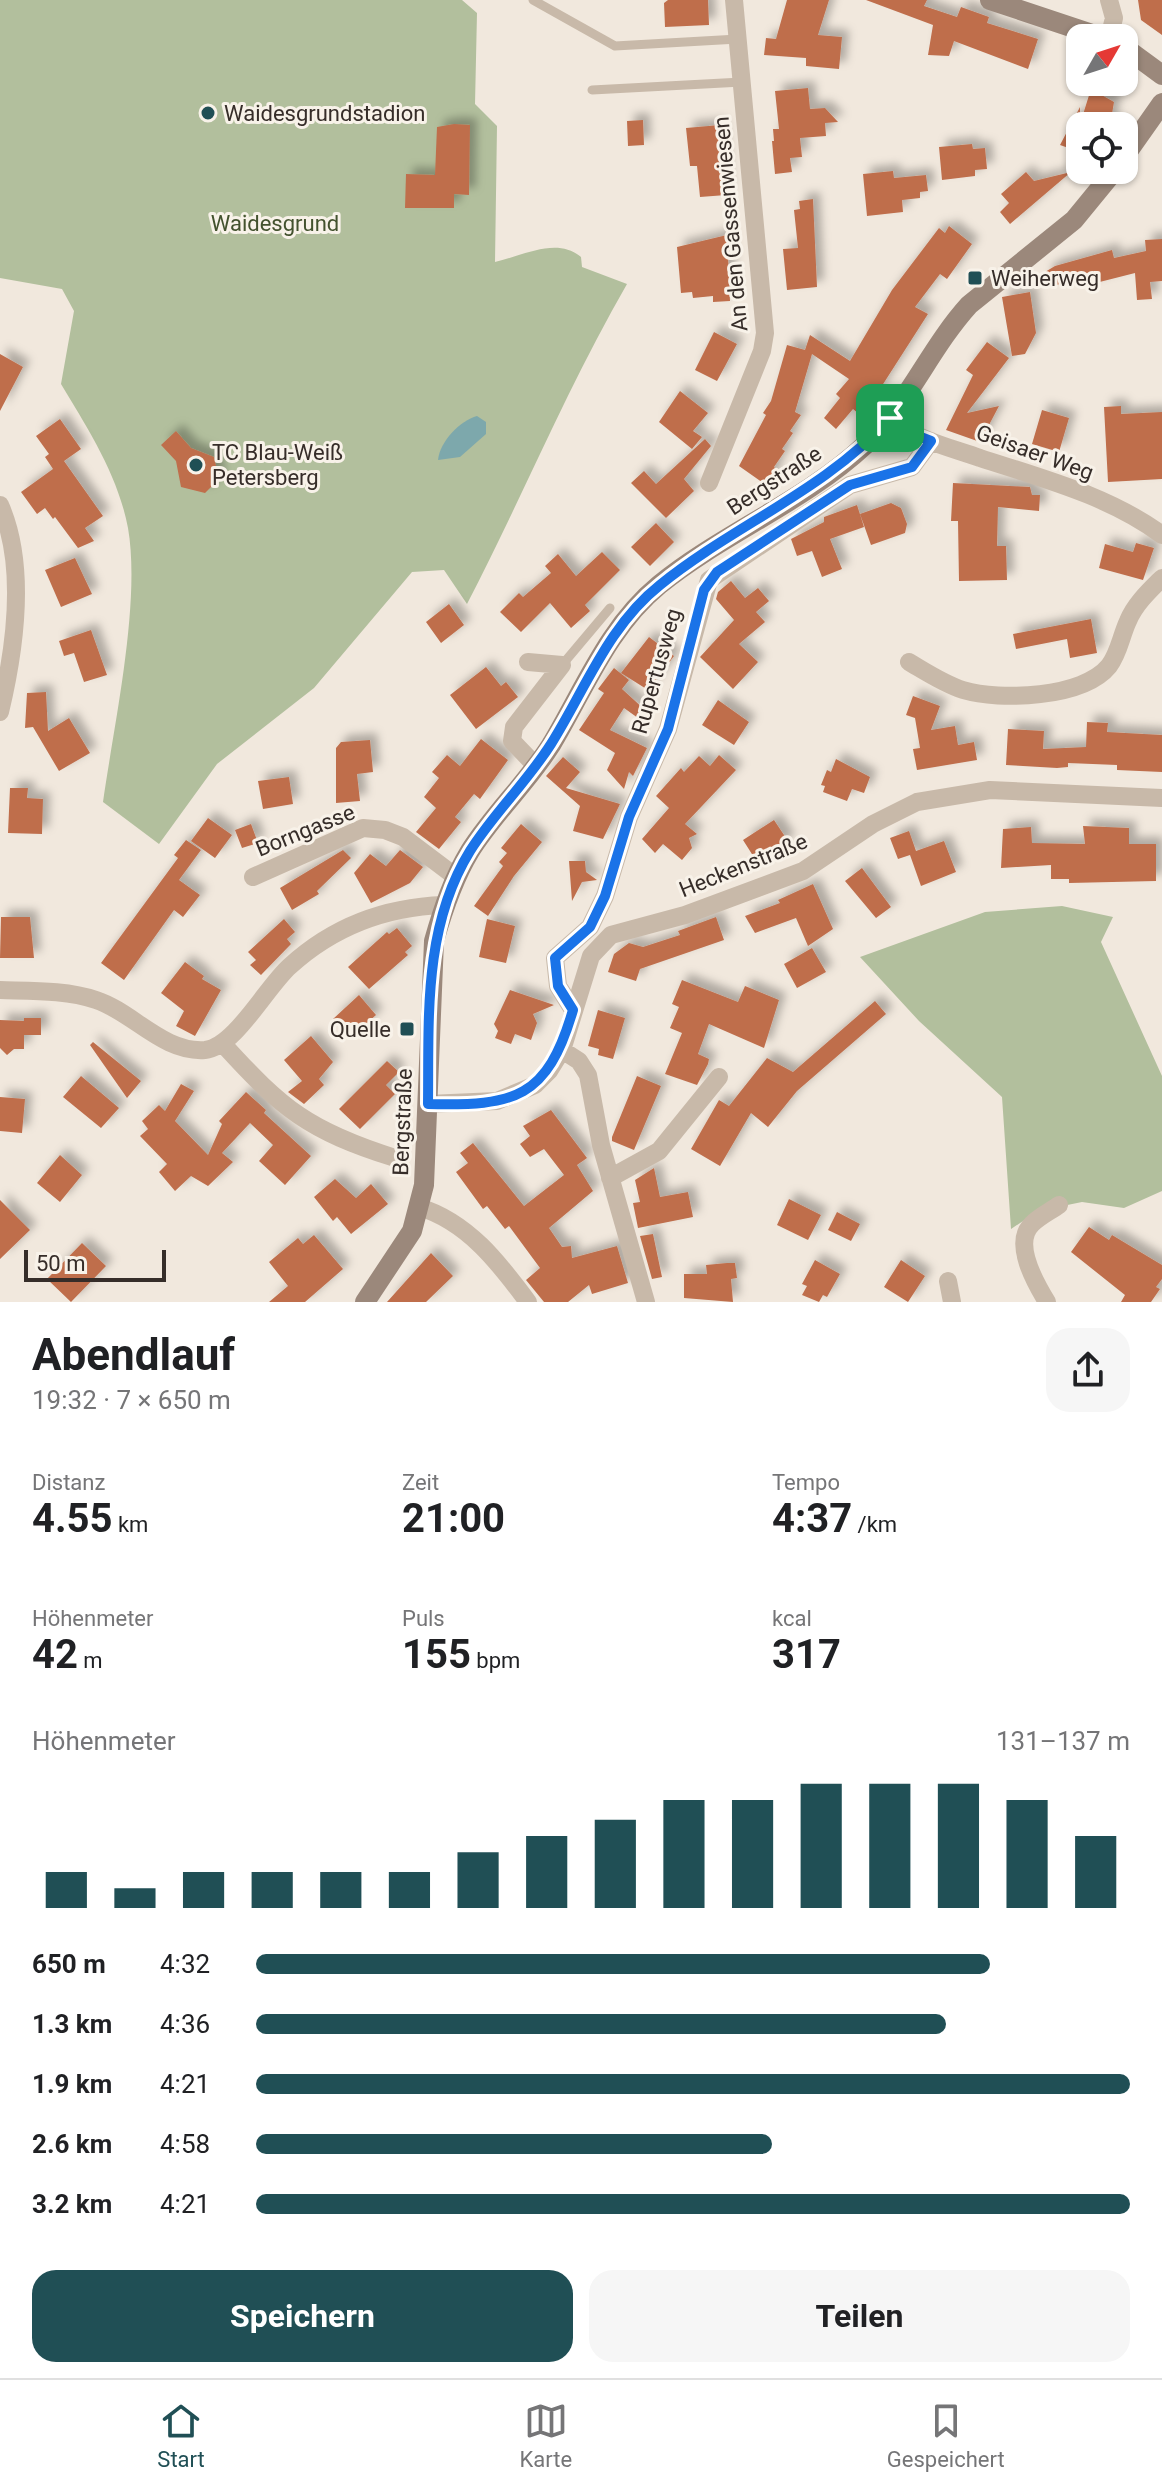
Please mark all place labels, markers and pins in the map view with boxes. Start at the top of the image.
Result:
place label: Waidesgrundstadion [224,101,425,126]
marker: Waidesgrundstadion [199,104,217,122]
place label: Weiherweg [991,266,1099,291]
marker: Weiherweg [966,269,984,287]
pin [856,384,924,452]
place label: TC Blau-Weiß Petersberg [212,440,343,490]
marker: TC Blau-Weiß Petersberg [187,456,205,474]
place label: Quelle [330,1017,391,1042]
marker: Quelle [398,1020,416,1038]

